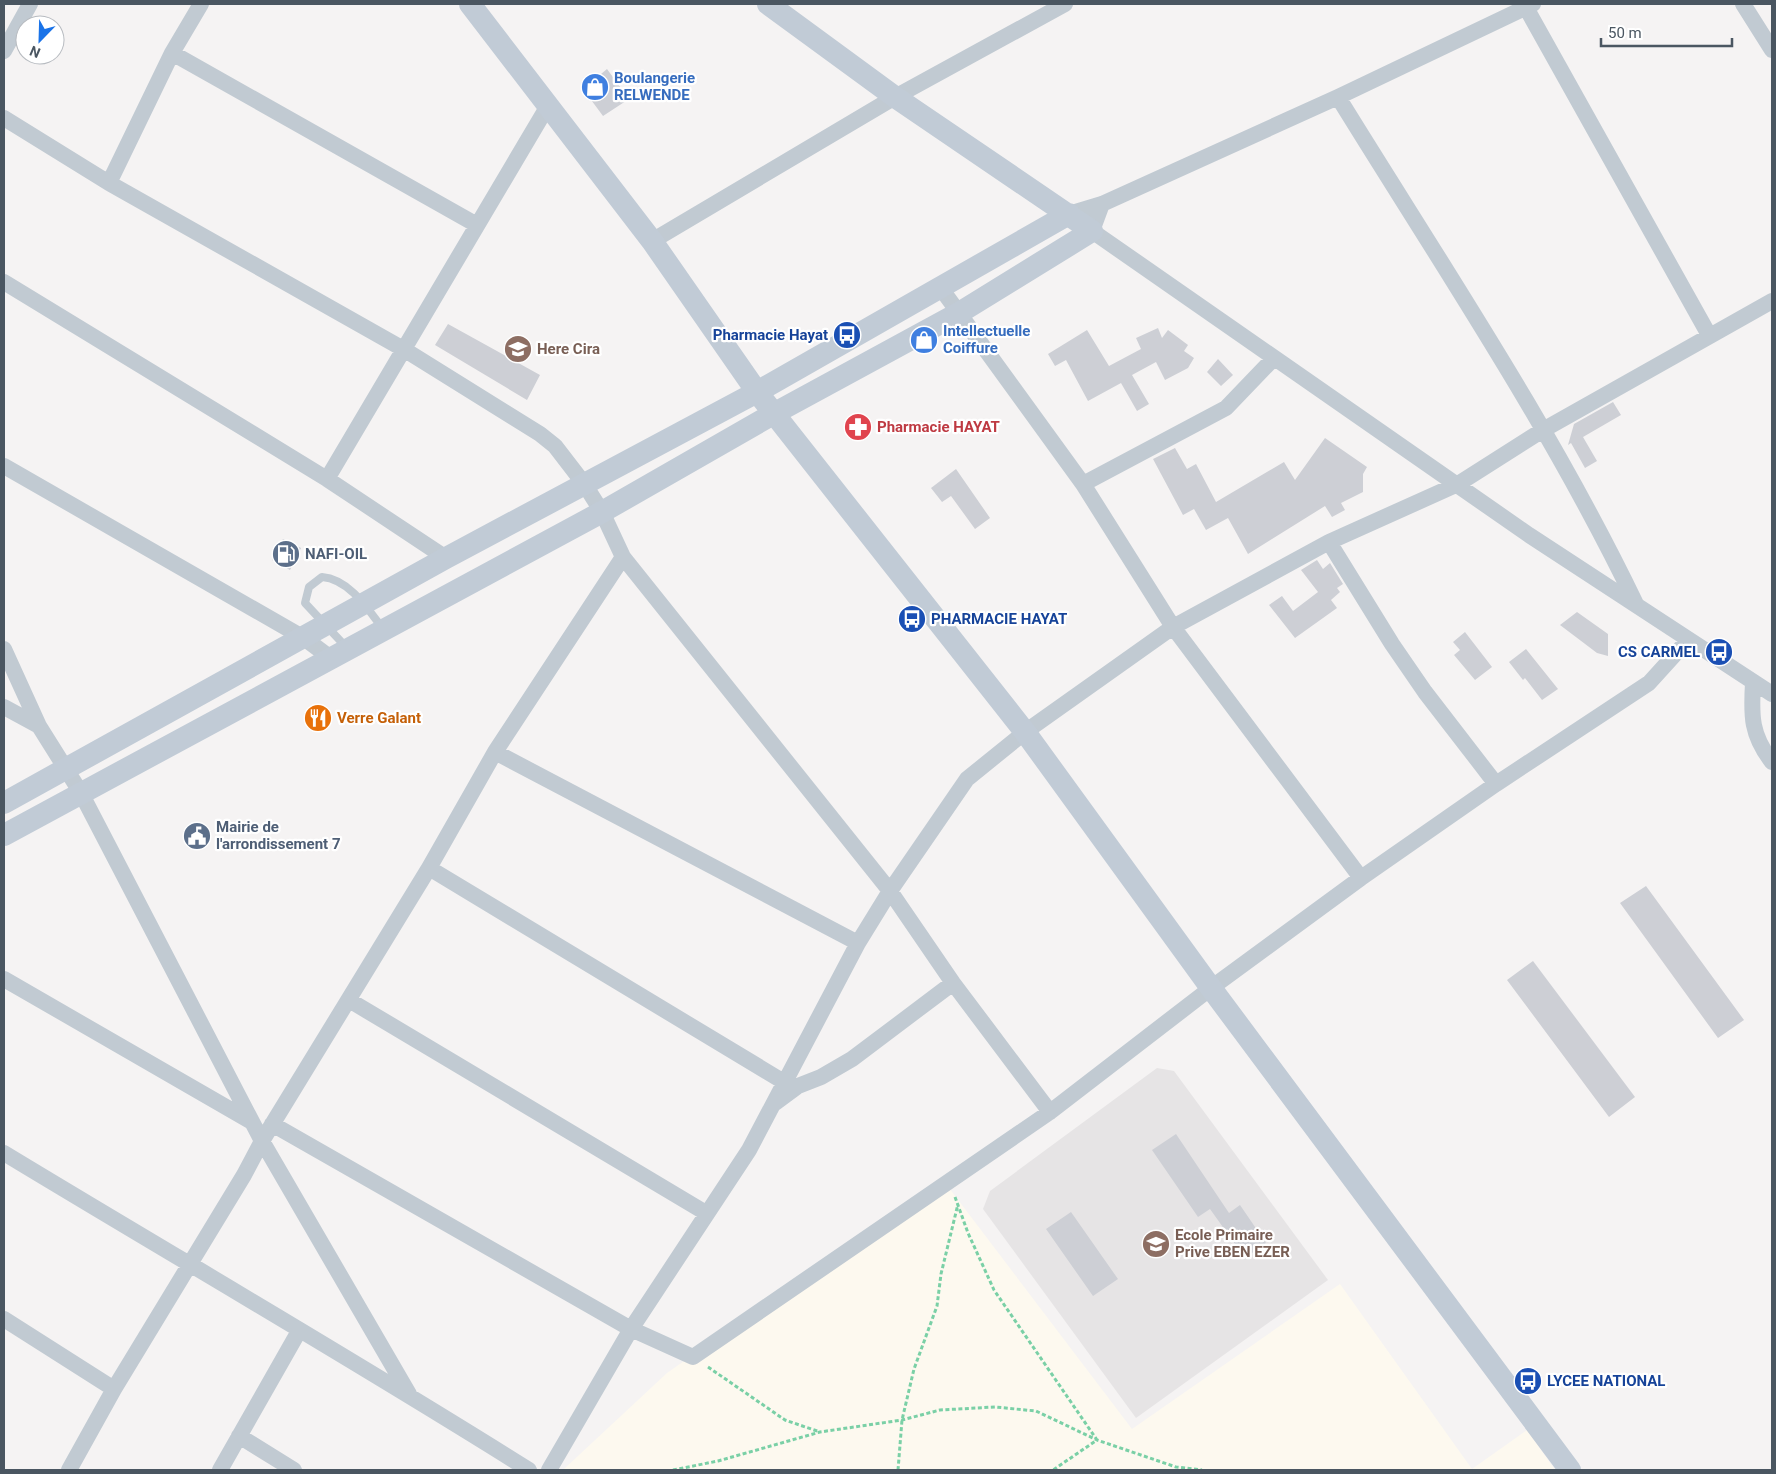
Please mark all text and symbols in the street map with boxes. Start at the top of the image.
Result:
north arrow [15,15,65,65]
scale bar [1601,15,1732,47]
text: 50 m [1608,24,1642,42]
text: N [27,43,43,61]
place label: Boulangerie RELWENDE [614,69,695,104]
shop icon: Boulangerie RELWENDE [580,72,610,102]
bus stop icon: Pharmacie Hayat [832,320,862,350]
place label: Intellectuelle Coiffure [943,322,1030,357]
shop icon: Intellectuelle Coiffure [909,325,939,355]
place label: Pharmacie Hayat [713,326,828,344]
school or university icon: Here Cira [503,334,533,364]
place label: Here Cira [537,340,600,358]
pharmacy icon: Pharmacie HAYAT [843,412,873,442]
place label: Pharmacie HAYAT [877,418,1000,436]
fuel station icon: NAFI-OIL [271,539,301,569]
place label: NAFI-OIL [305,545,367,563]
bus stop icon: PHARMACIE HAYAT [897,604,927,634]
place label: PHARMACIE HAYAT [931,610,1067,628]
bus stop icon: CS CARMEL [1704,637,1734,667]
place label: CS CARMEL [1618,643,1700,661]
restaurant icon: Verre Galant [303,703,333,733]
place label: Verre Galant [337,709,421,727]
place label: Mairie de l'arrondissement 7 [216,818,341,853]
public building icon: Mairie de l'arrondissement 7 [182,821,212,851]
place label: Ecole Primaire Prive EBEN EZER [1175,1226,1290,1261]
school or university icon: Ecole Primaire Prive EBEN EZER [1141,1229,1171,1259]
bus stop icon: LYCEE NATIONAL [1513,1366,1543,1396]
place label: LYCEE NATIONAL [1547,1372,1665,1390]

